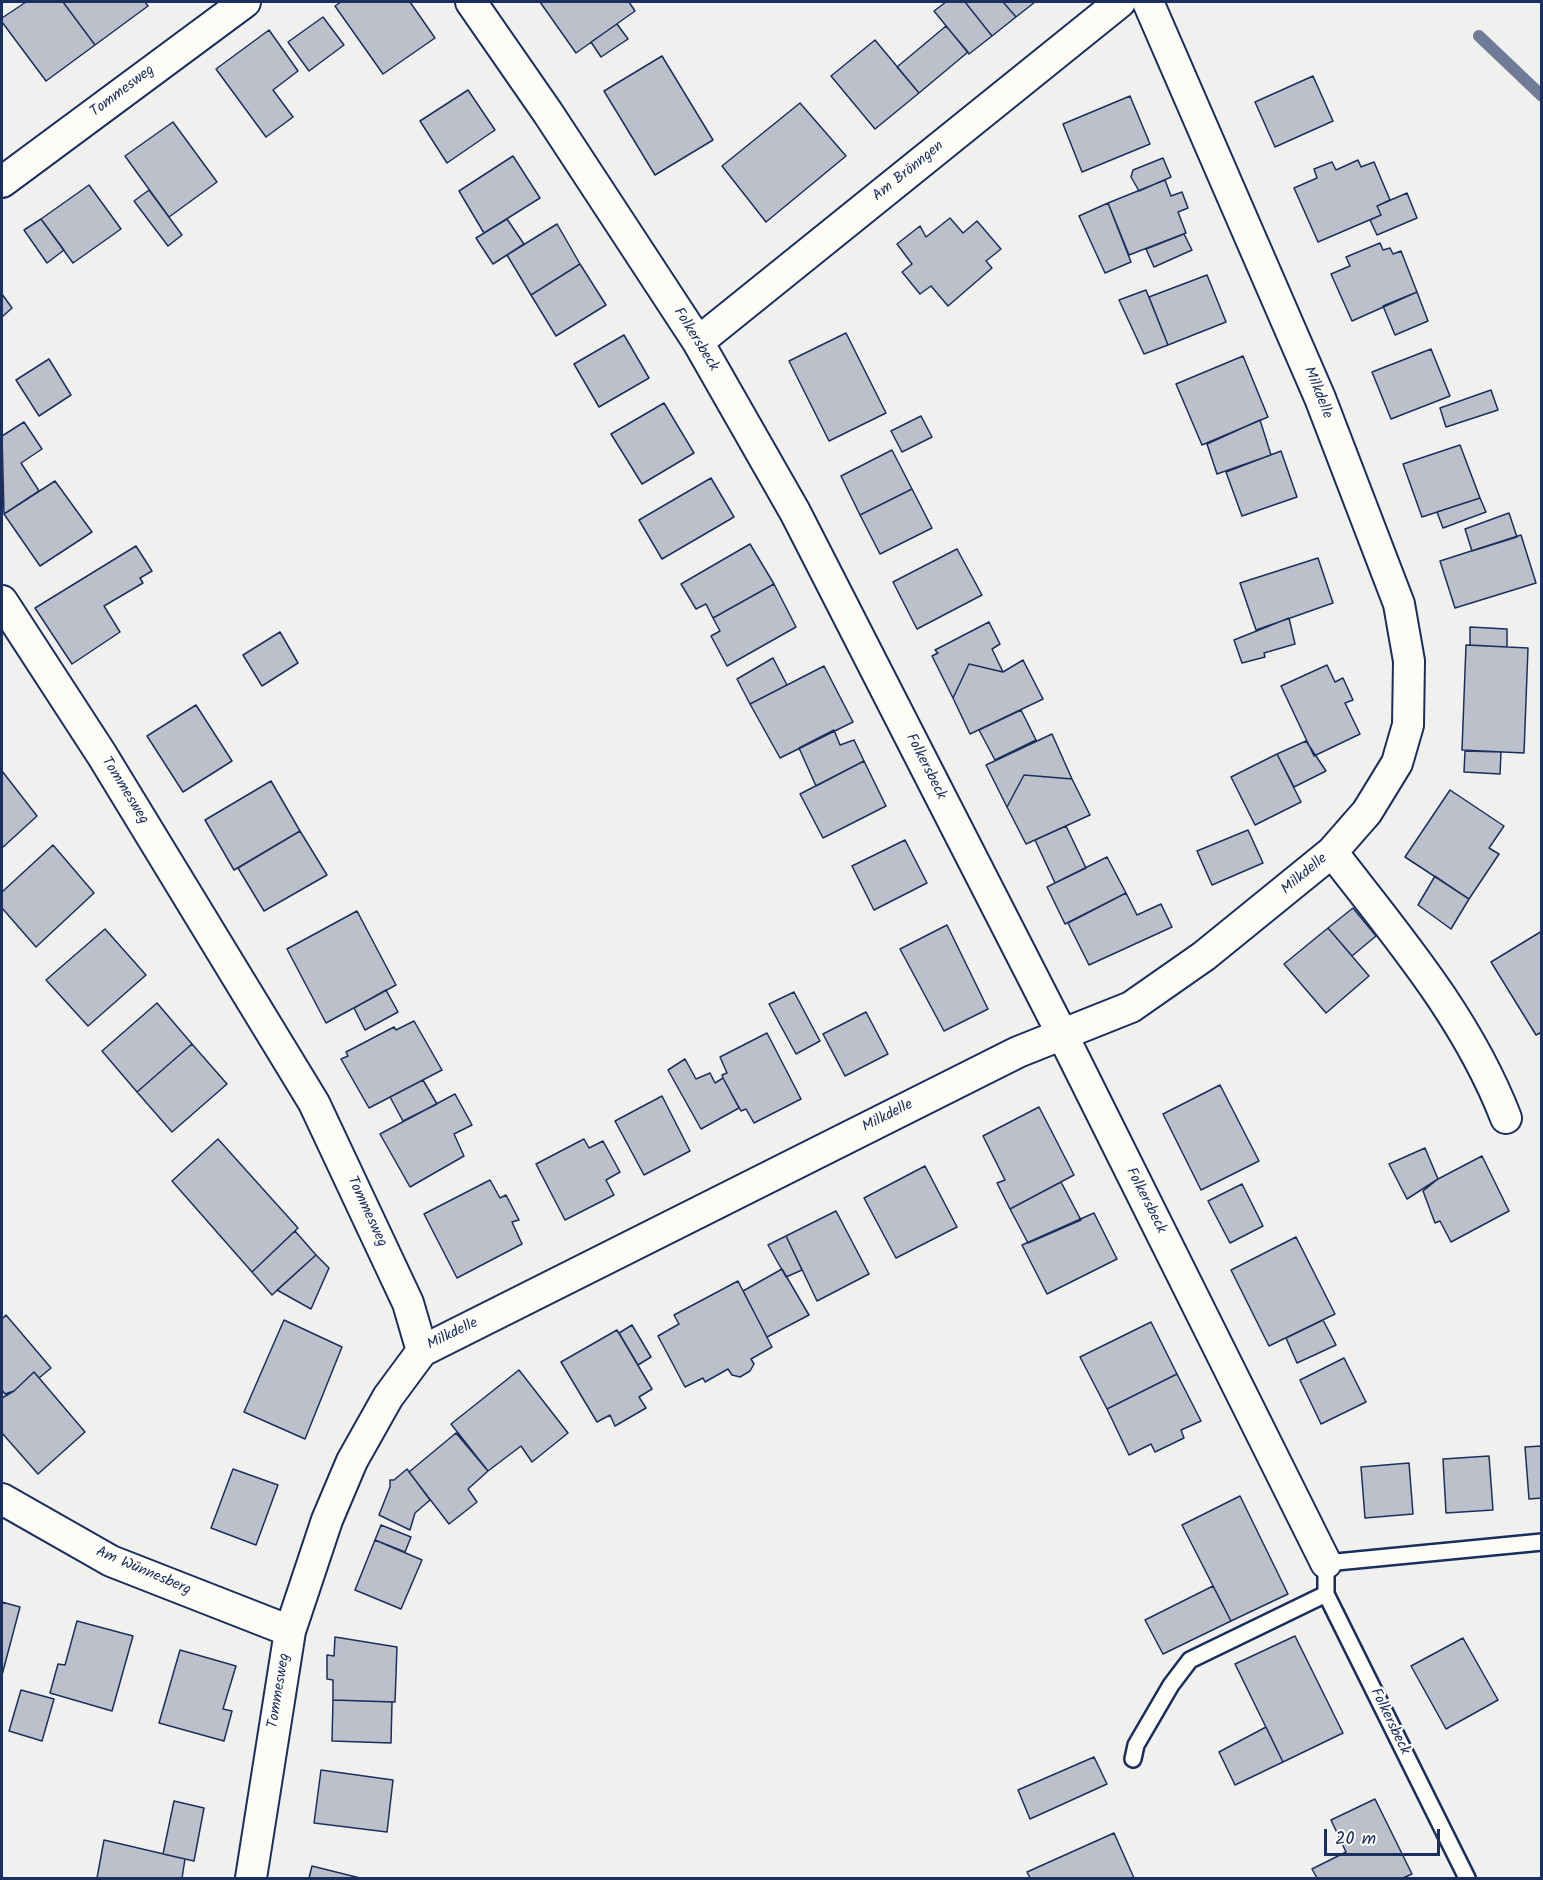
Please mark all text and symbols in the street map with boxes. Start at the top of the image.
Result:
street label: Tommesweg [87,62,159,122]
street label: Am Brönngen [870,138,948,206]
street label: Folkersbeck [668,305,722,375]
street label: Milkdelle [1298,364,1336,422]
street label: Folkersbeck [901,731,949,803]
street label: Tommesweg [96,754,152,828]
street label: Milkdelle [1278,851,1332,899]
street label: Milkdelle [860,1097,916,1137]
street label: Folkersbeck [1121,1165,1169,1237]
street label: Tommesweg [342,1174,390,1250]
street label: Milkdelle [425,1315,481,1355]
street label: Am Wünnesberg [93,1544,193,1600]
street label: Tommesweg [265,1652,295,1730]
street label: Folkersbeck [1365,1686,1413,1758]
scale bar [1327,1817,1442,1855]
text: 20 m [1335,1825,1376,1854]

